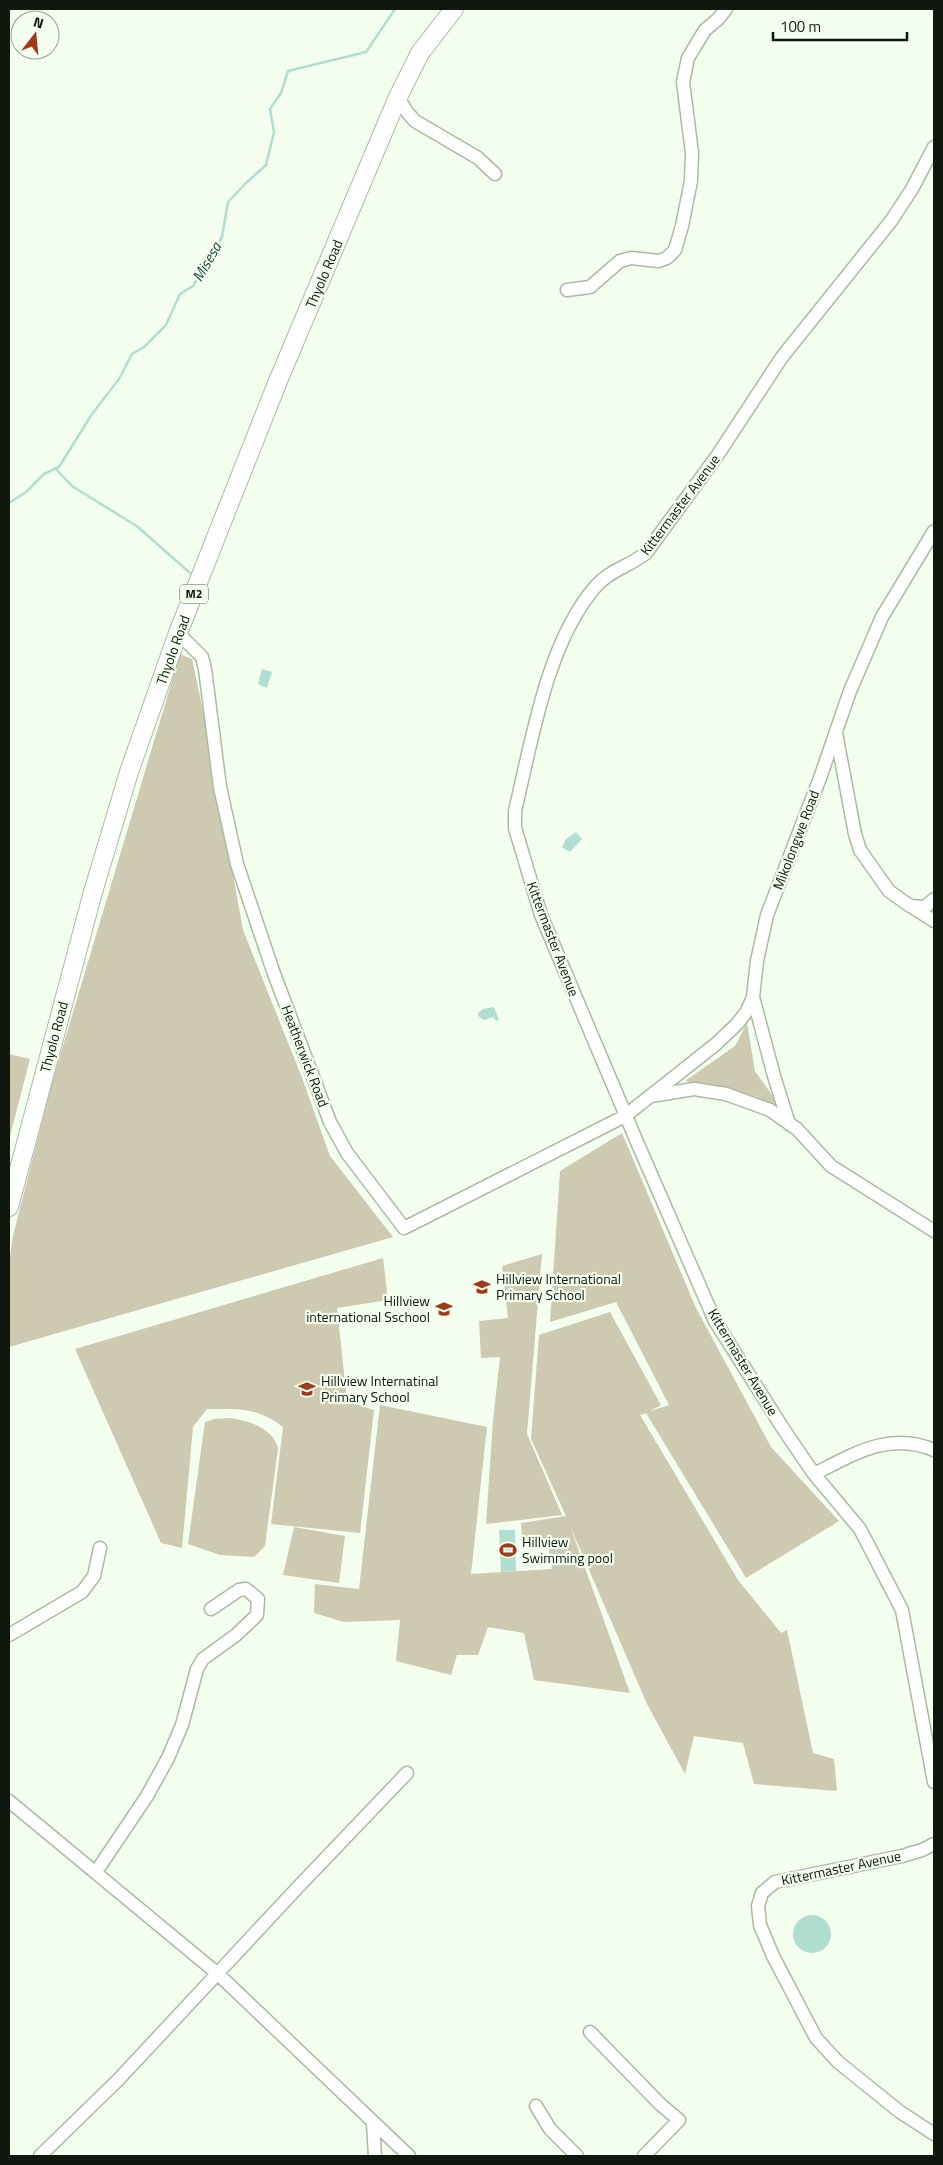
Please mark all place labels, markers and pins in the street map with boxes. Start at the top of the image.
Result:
place label: Hillview International Primary School [496,1268,621,1305]
school or university icon: Hillview International Primary School [472,1277,492,1297]
place label: Hillview international Sschool [306,1290,430,1327]
school or university icon: Hillview international Sschool [434,1299,454,1319]
place label: Hillview Internatinal Primary School [321,1370,439,1407]
school or university icon: Hillview Internatinal Primary School [297,1379,317,1399]
place label: Hillview Swimming pool [522,1531,613,1568]
sports icon: Hillview Swimming pool [498,1540,518,1560]

